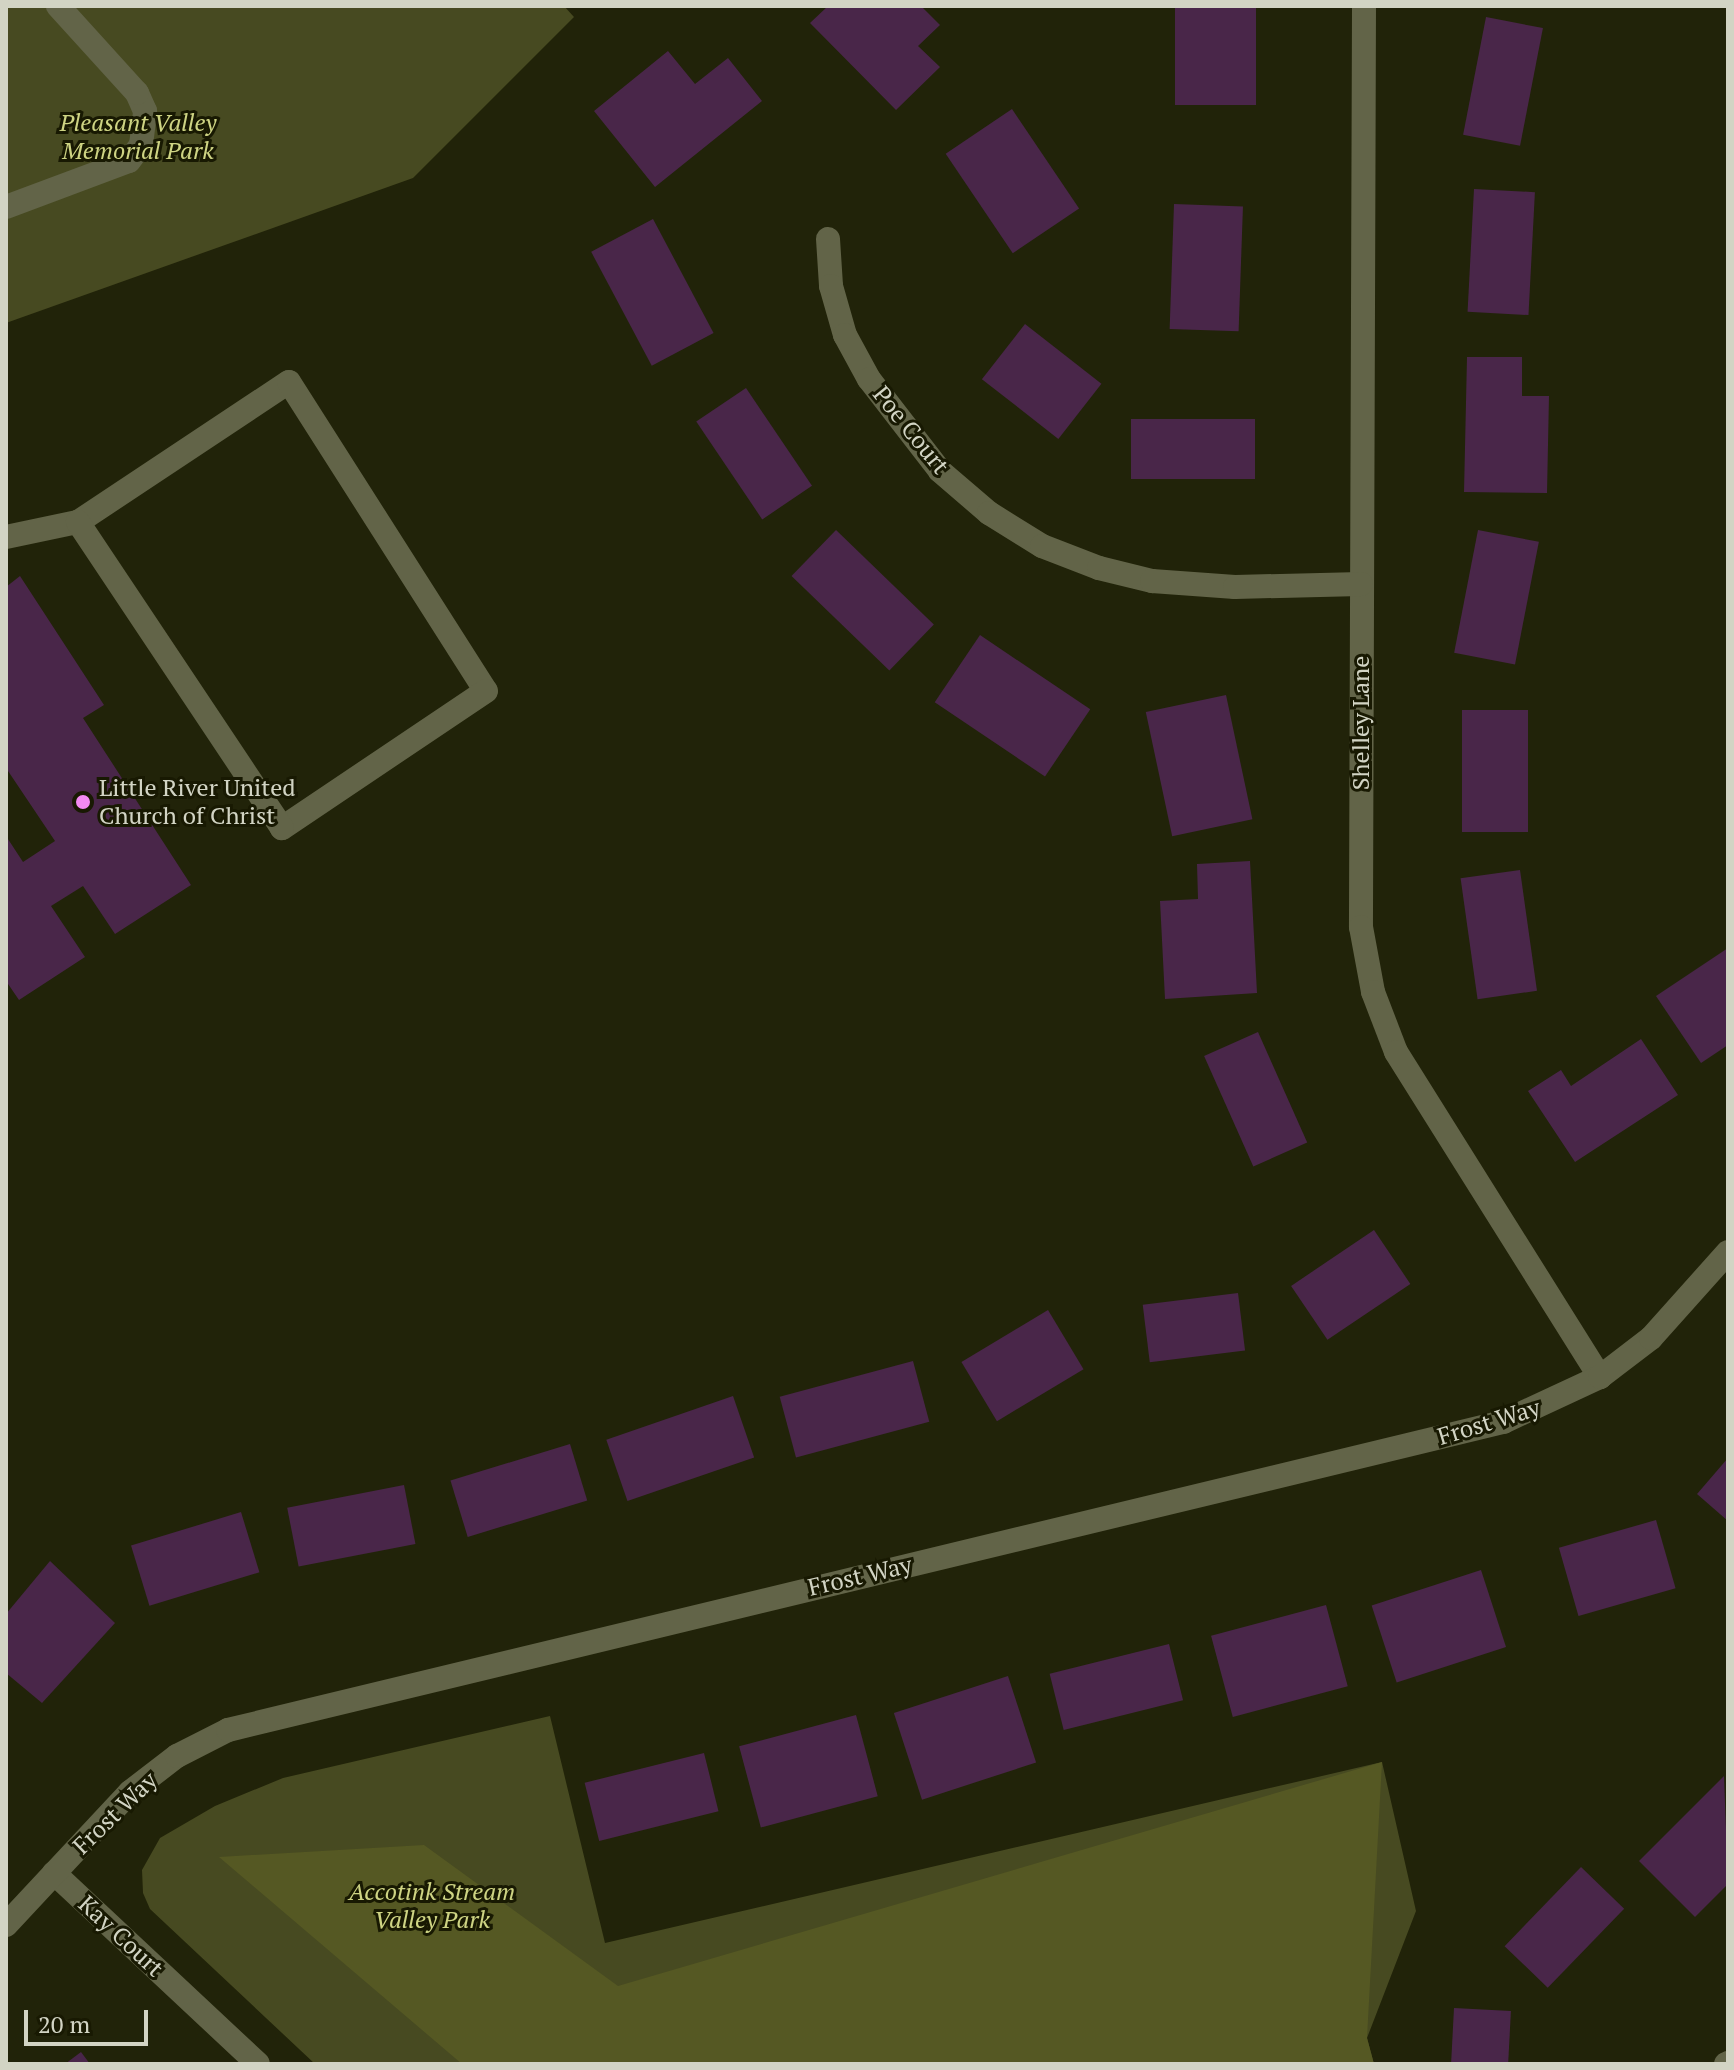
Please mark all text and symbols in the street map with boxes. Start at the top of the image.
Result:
park label: Pleasant Valley Memorial Park [59,109,217,165]
street label: Poe Court [867,380,955,480]
street label: Shelley Lane [1347,656,1375,790]
place label: Little River United Church of Christ [99,774,296,830]
marker: Little River United Church of Christ [74,793,92,811]
street label: Frost Way [1434,1393,1544,1451]
street label: Frost Way [805,1550,915,1602]
street label: Frost Way [67,1766,163,1860]
park label: Accotink Stream Valley Park [349,1878,515,1934]
street label: Kay Court [73,1889,169,1983]
scale bar [28,1994,152,2044]
text: 20 m [38,2008,90,2040]

